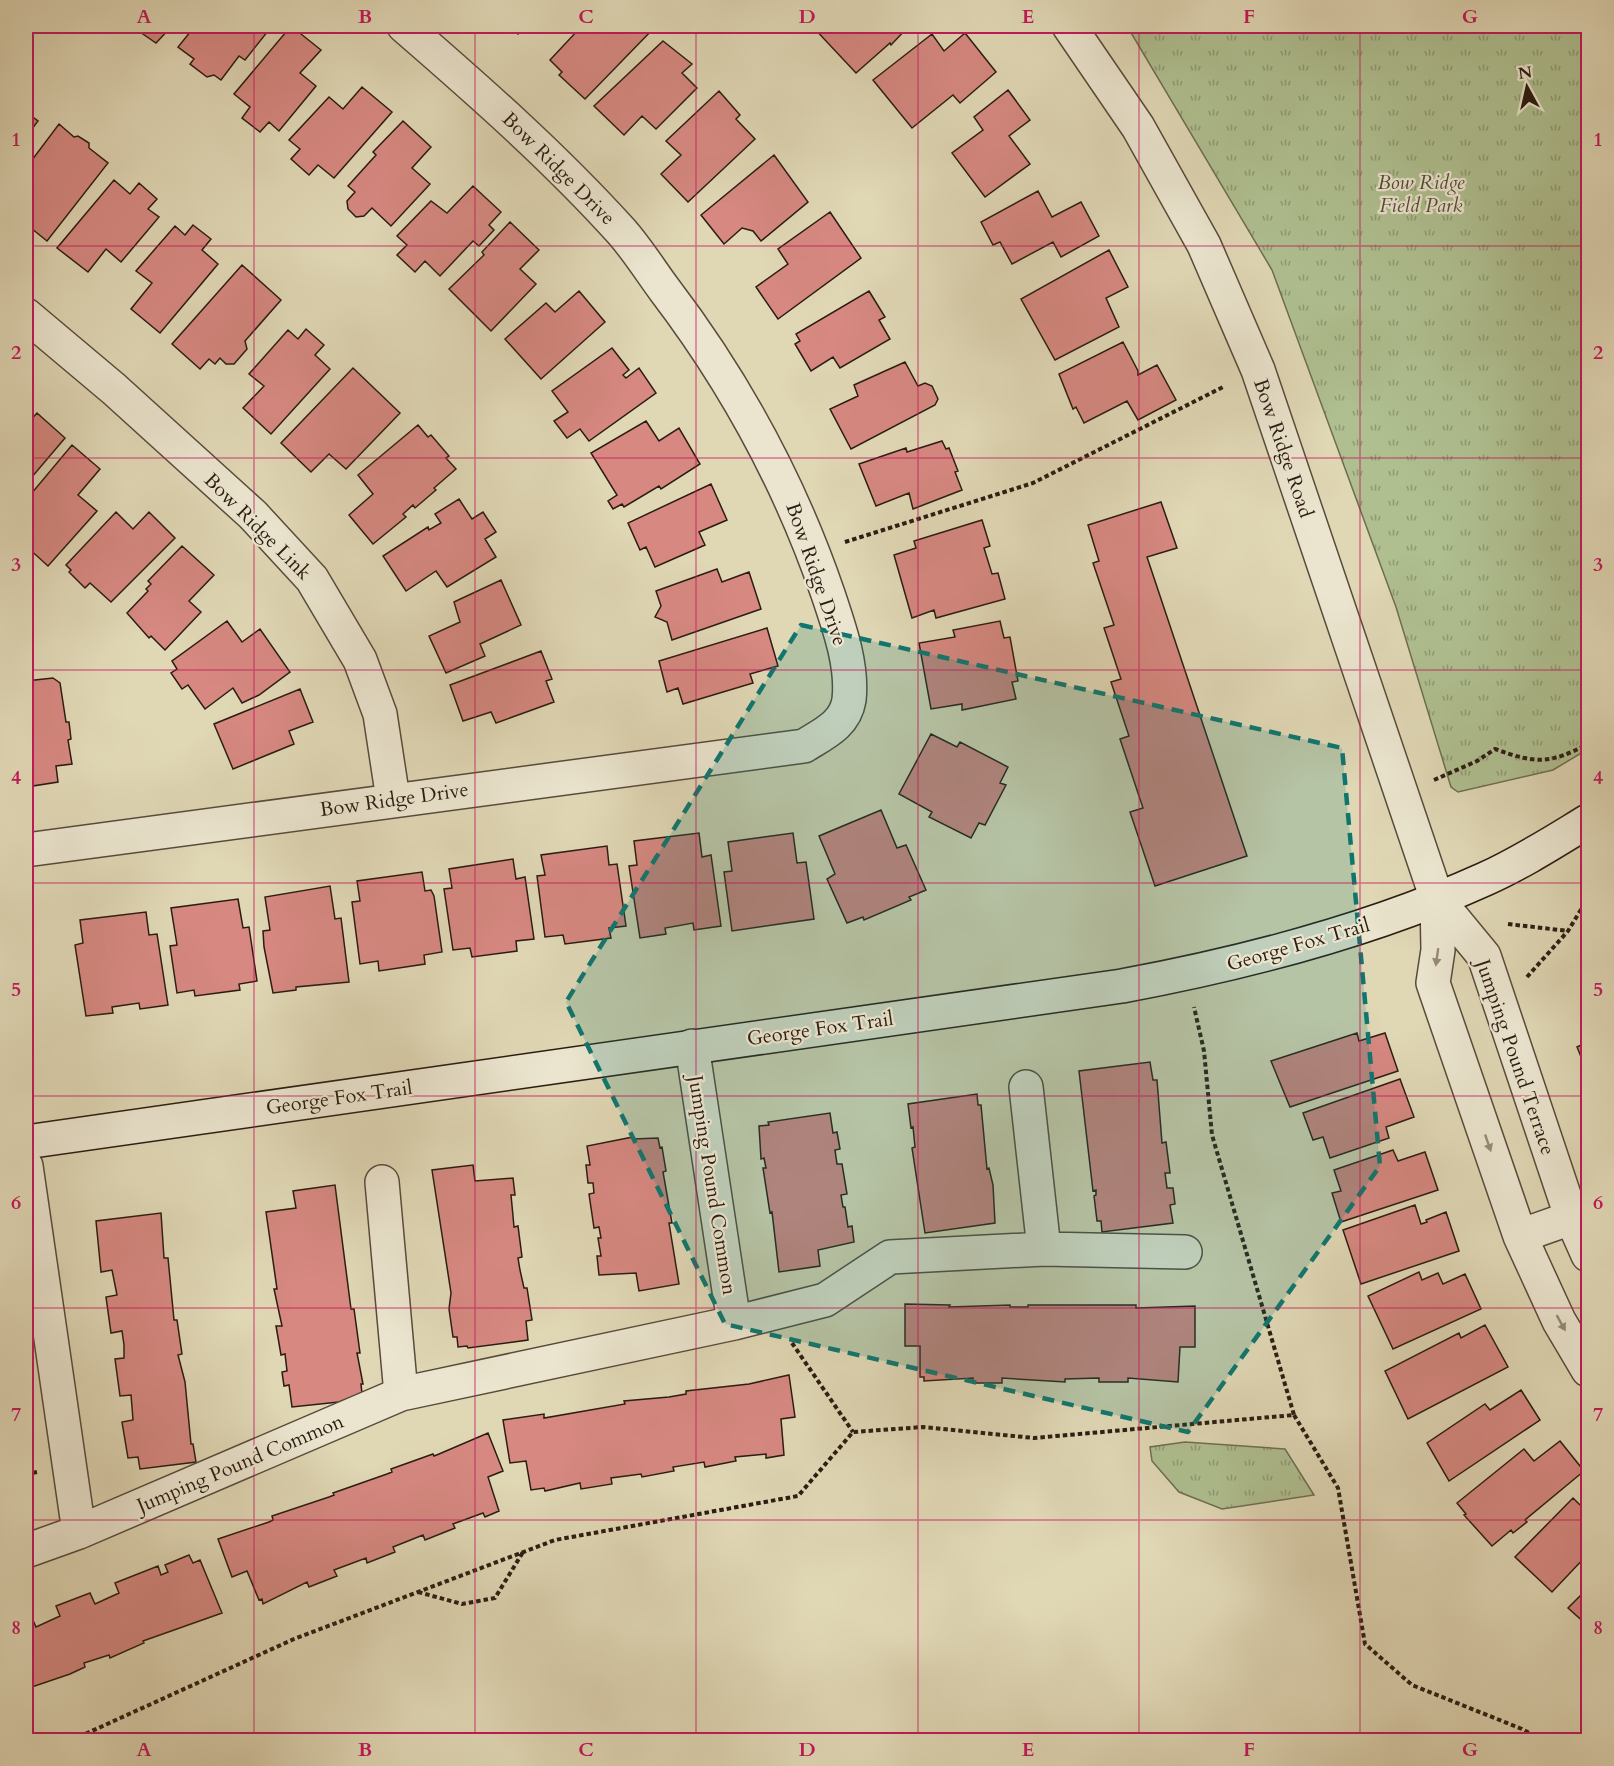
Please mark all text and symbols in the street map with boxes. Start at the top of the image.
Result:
text: A [136,3,152,30]
text: B [358,3,372,30]
text: C [578,3,594,30]
text: D [798,3,816,30]
text: E [1022,3,1034,30]
text: F [1243,3,1255,30]
text: G [1462,3,1478,30]
north arrow [1497,57,1557,117]
text: N [1517,61,1534,85]
street label: Bow Ridge Drive [496,106,621,231]
text: 1 [11,126,21,153]
text: 1 [1593,126,1603,153]
park label: Bow Ridge Field Park [1377,169,1465,219]
text: 2 [11,339,21,366]
text: 2 [1593,339,1603,366]
street label: Bow Ridge Road [1247,375,1320,522]
street label: Bow Ridge Link [198,467,317,586]
street label: Bow Ridge Drive [779,499,854,649]
text: 3 [11,551,21,578]
text: 3 [1593,551,1603,578]
text: 4 [11,764,21,791]
text: 4 [1593,764,1603,791]
street label: Bow Ridge Drive [318,776,470,823]
street label: George Fox Trail [1224,911,1373,978]
one-way arrow [1432,948,1441,967]
street label: Jumping Pound Terrace [1468,953,1562,1159]
text: 5 [11,976,21,1003]
text: 5 [1593,976,1603,1003]
street label: George Fox Trail [745,1005,895,1052]
street label: Jumping Pound Common [681,1070,743,1297]
street label: George Fox Trail [264,1074,414,1121]
one-way arrow [1484,1134,1493,1152]
text: 6 [11,1189,21,1216]
text: 6 [1593,1189,1603,1216]
one-way arrow [1555,1315,1566,1331]
text: 7 [11,1401,21,1428]
text: 7 [1593,1401,1603,1428]
street label: Jumping Pound Common [130,1407,348,1520]
text: 8 [11,1614,21,1641]
text: 8 [1593,1614,1603,1641]
text: A [136,1736,152,1763]
text: B [358,1736,372,1763]
text: C [578,1736,594,1763]
text: D [798,1736,816,1763]
text: E [1022,1736,1034,1763]
text: F [1243,1736,1255,1763]
text: G [1462,1736,1478,1763]

